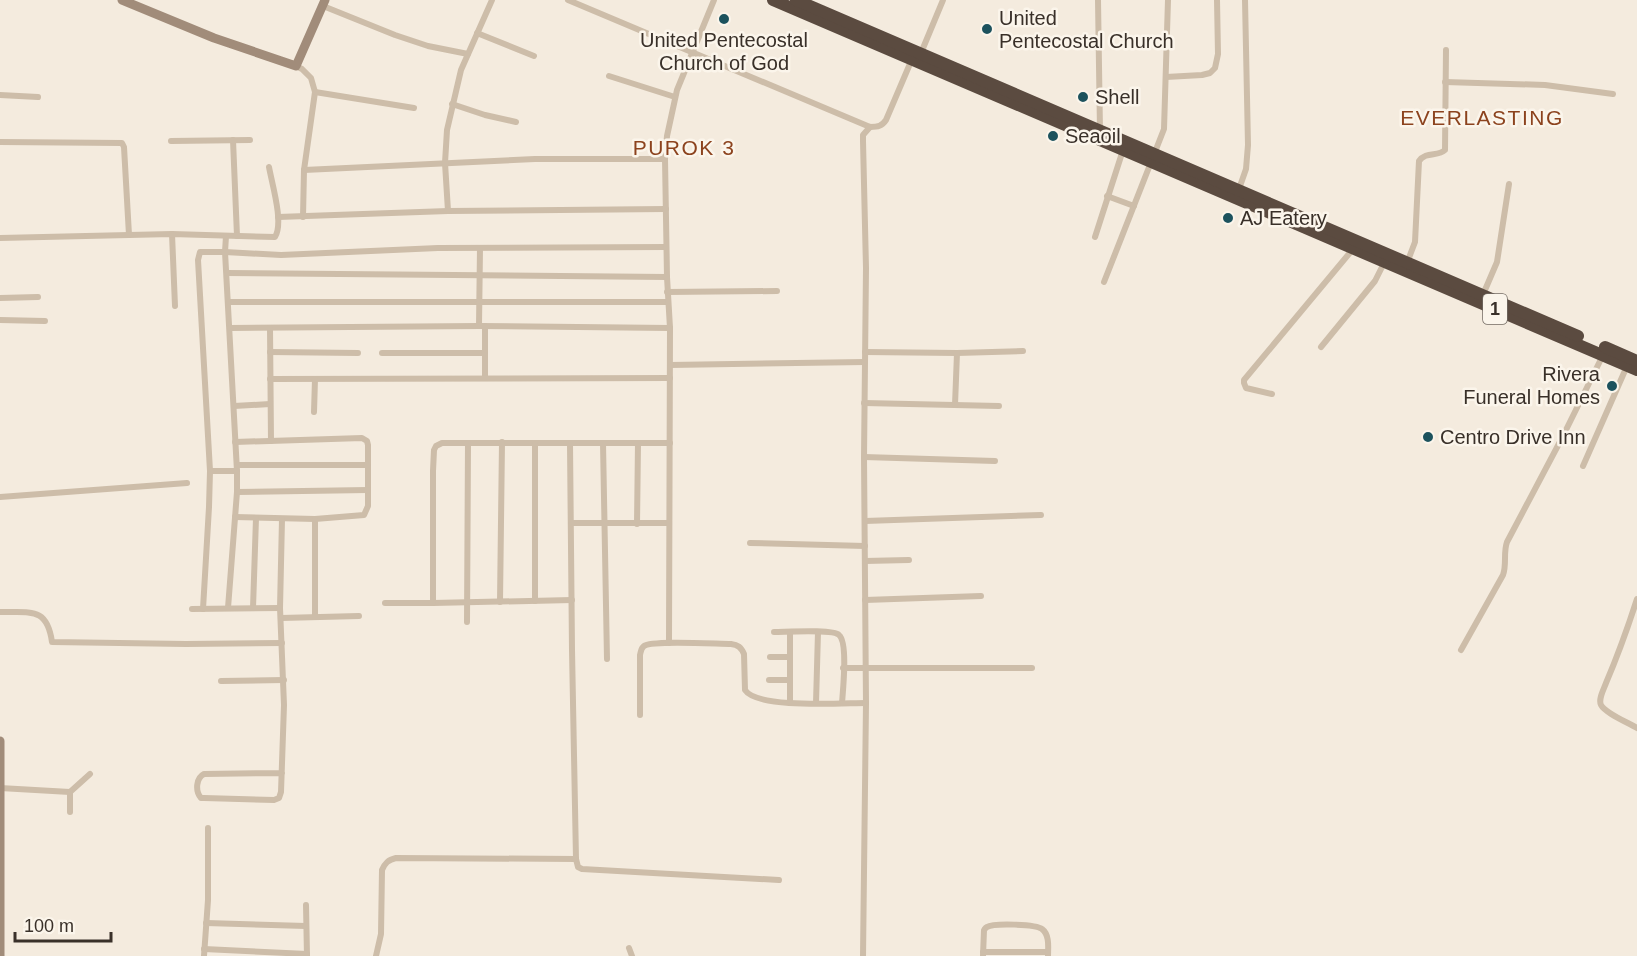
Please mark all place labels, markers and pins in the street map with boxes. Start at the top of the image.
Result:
place label: United Pentecostal Church [999,7,1174,52]
marker: United Pentecostal Church of God [717,12,731,26]
marker: United Pentecostal Church [980,22,994,36]
place label: United Pentecostal Church of God [640,29,808,74]
place label: Shell [1095,86,1139,108]
marker: Shell [1076,90,1090,104]
place label: Seaoil [1065,125,1121,147]
marker: Seaoil [1046,129,1060,143]
place label: AJ Eatery [1240,207,1327,229]
marker: AJ Eatery [1221,211,1235,225]
place label: Rivera Funeral Homes [1463,363,1601,408]
marker: Rivera Funeral Homes [1605,379,1619,393]
place label: Centro Drive Inn [1440,426,1586,448]
marker: Centro Drive Inn [1421,430,1435,444]

